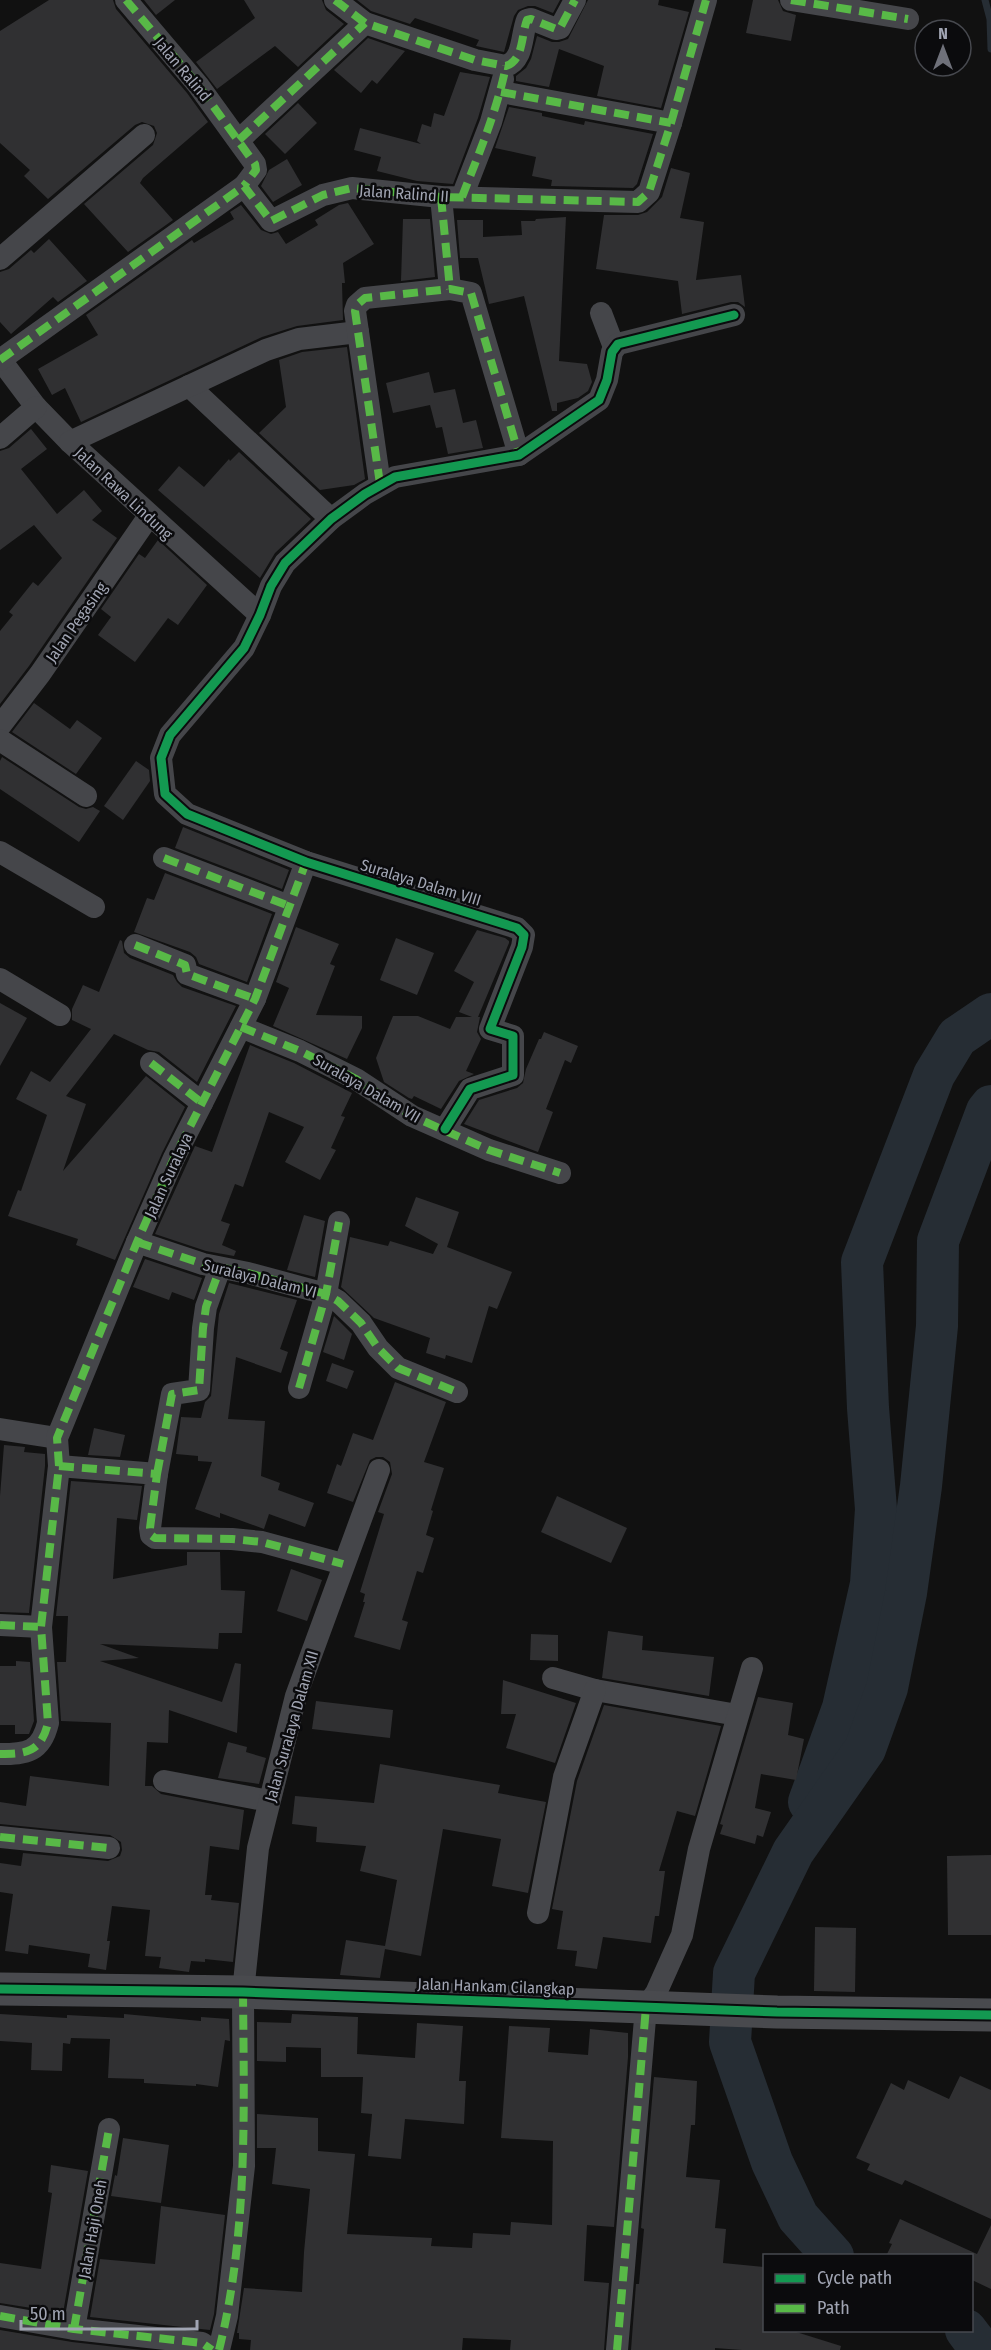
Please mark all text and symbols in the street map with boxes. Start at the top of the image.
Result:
north arrow [913,18,973,78]
text: N [938,24,948,43]
street label: Jalan Ralind [150,33,215,105]
street label: Jalan Ralind II [358,181,449,206]
street label: Jalan Rawa Lindung [71,443,177,544]
street label: Jalan Pegasing [42,578,111,666]
street label: Suralaya Dalam VIII [358,855,483,910]
street label: Suralaya Dalam VII [310,1050,424,1127]
street label: Jalan Suralaya [140,1129,197,1221]
street label: Suralaya Dalam VI [201,1255,319,1302]
street label: Jalan Suralaya Dalam XII [261,1648,322,1804]
street label: Jalan Hankam Cilangkap [417,1974,575,1999]
street label: Jalan Haji Oneh [74,2178,111,2280]
legend [763,2254,973,2332]
text: Cycle path [817,2267,892,2289]
scale bar [21,2293,196,2331]
text: Path [817,2297,850,2319]
text: 50 m [30,2303,66,2325]

